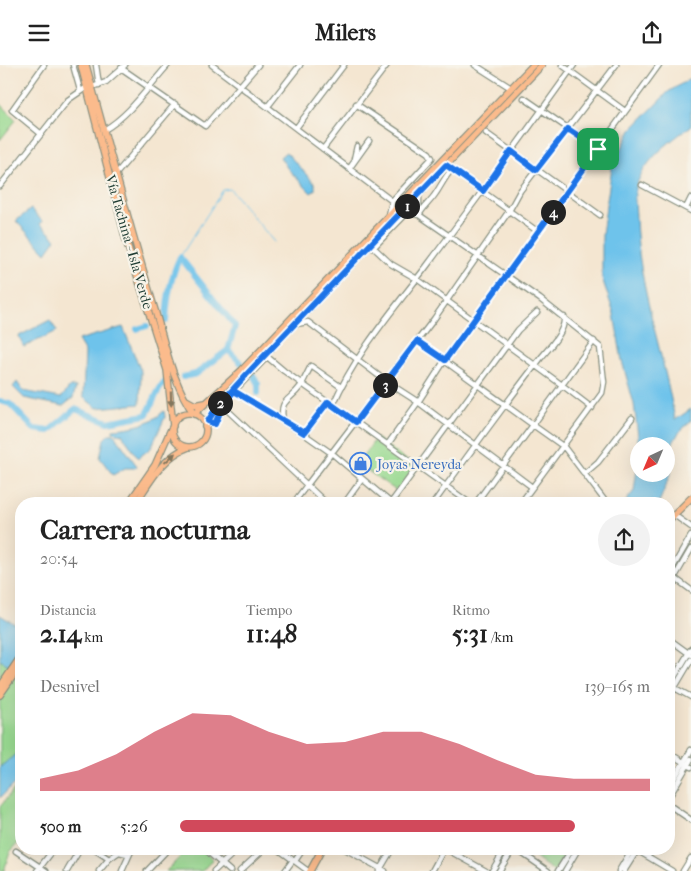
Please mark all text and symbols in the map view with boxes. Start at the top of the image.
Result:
icon: menu [25,19,53,47]
icon: share [638,19,666,47]
text: Milers [315,20,376,46]
pin [577,128,619,170]
icon: arrive [584,135,612,163]
street label: Vía Tachina - Isla Verde [101,172,156,311]
pin: 1 [394,193,420,219]
text: 1 [405,198,410,215]
pin: 4 [540,199,566,225]
text: 4 [549,204,558,221]
pin: 3 [372,373,398,397]
text: 3 [383,377,388,394]
one-way arrow [168,391,176,407]
pin: 2 [208,391,232,415]
text: 2 [217,395,224,412]
north arrow [630,437,675,483]
map controls [630,437,675,482]
one-way arrow [163,452,175,464]
shop icon: Joyas Nereyda [349,452,373,476]
place label: Joyas Nereyda [376,456,462,473]
text: Carrera nocturna [40,513,250,546]
button: share [598,514,650,566]
text: 20:54 [40,549,77,568]
text: Distancia [40,602,96,619]
text: Tiempo [246,602,292,619]
text: Ritmo [452,602,490,619]
text: 2.14 [40,619,81,648]
text: 11:48 [246,619,297,648]
text: 5:31 [452,619,488,648]
text: km [81,629,103,646]
text: /km [488,629,513,646]
text: Desnivel [40,677,100,696]
text: 139–165 m [584,677,650,696]
text: 500 m [40,817,81,836]
text: 5:26 [120,817,148,836]

